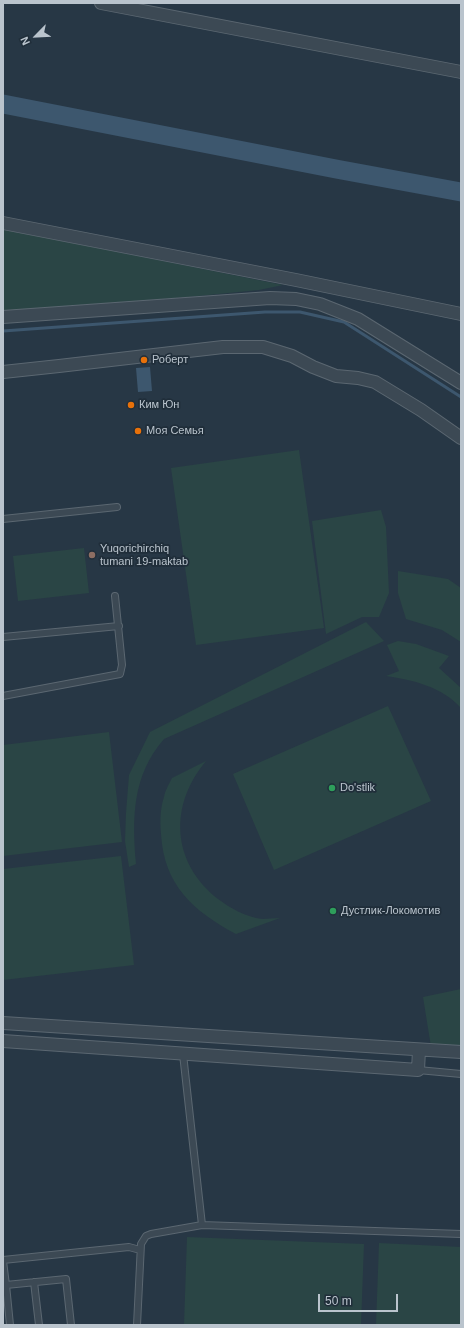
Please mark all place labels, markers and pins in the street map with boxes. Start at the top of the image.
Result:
place label: Роберт [152,353,188,367]
marker: Роберт [139,355,149,365]
place label: Ким Юн [139,398,179,412]
marker: Ким Юн [126,400,136,410]
place label: Моя Семья [146,424,204,438]
marker: Моя Семья [133,426,143,436]
place label: Yuqorichirchiq tumani 19-maktab [100,542,188,568]
marker: Yuqorichirchiq tumani 19-maktab [87,550,97,560]
place label: Do'stlik [340,781,375,795]
marker: Do'stlik [327,783,337,793]
place label: Дустлик-Локомотив [341,904,440,918]
marker: Дустлик-Локомотив [328,906,338,916]

